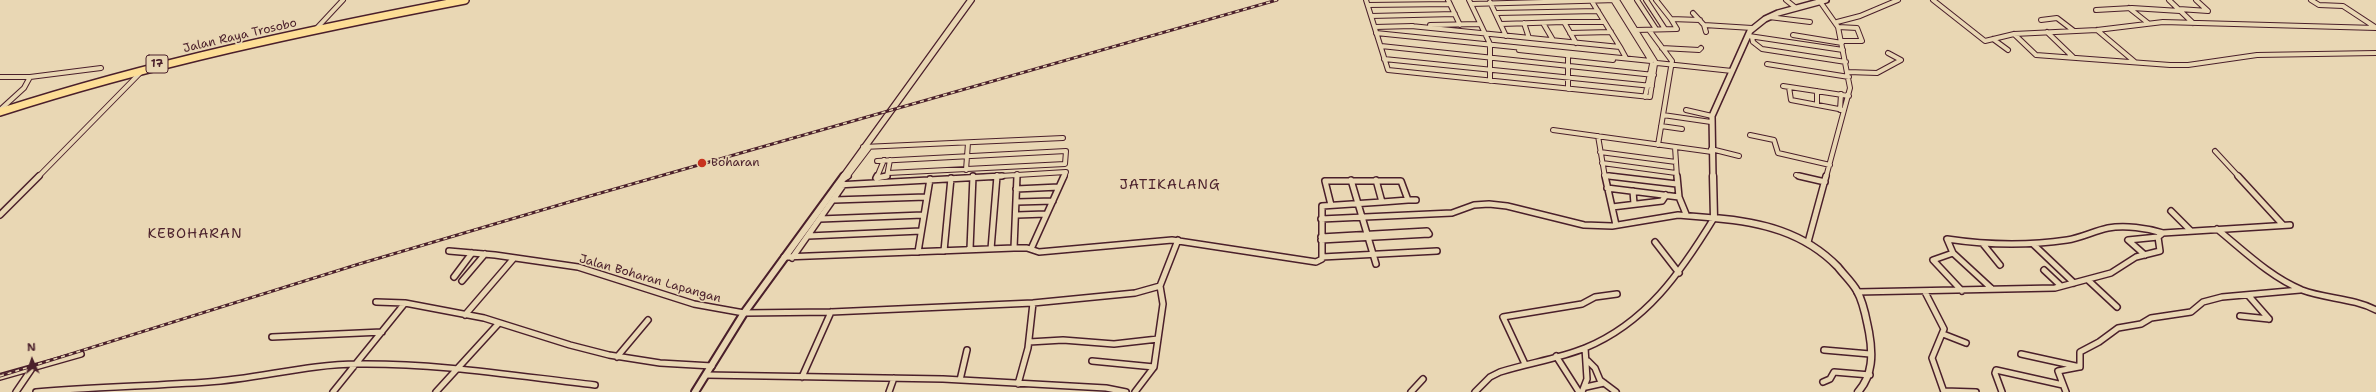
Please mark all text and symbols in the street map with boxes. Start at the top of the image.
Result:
street label: Jalan Raya Trosobo [182,16,298,56]
road number: 17 [146,55,168,73]
place label: Boharan [711,156,760,170]
marker: Boharan [696,157,708,169]
district label: JATIKALANG [1119,177,1221,193]
district label: KEBOHARAN [147,226,243,242]
street label: Jalan Boharan Lapangan [577,252,723,306]
north arrow [12,340,52,380]
text: N [27,340,36,355]

